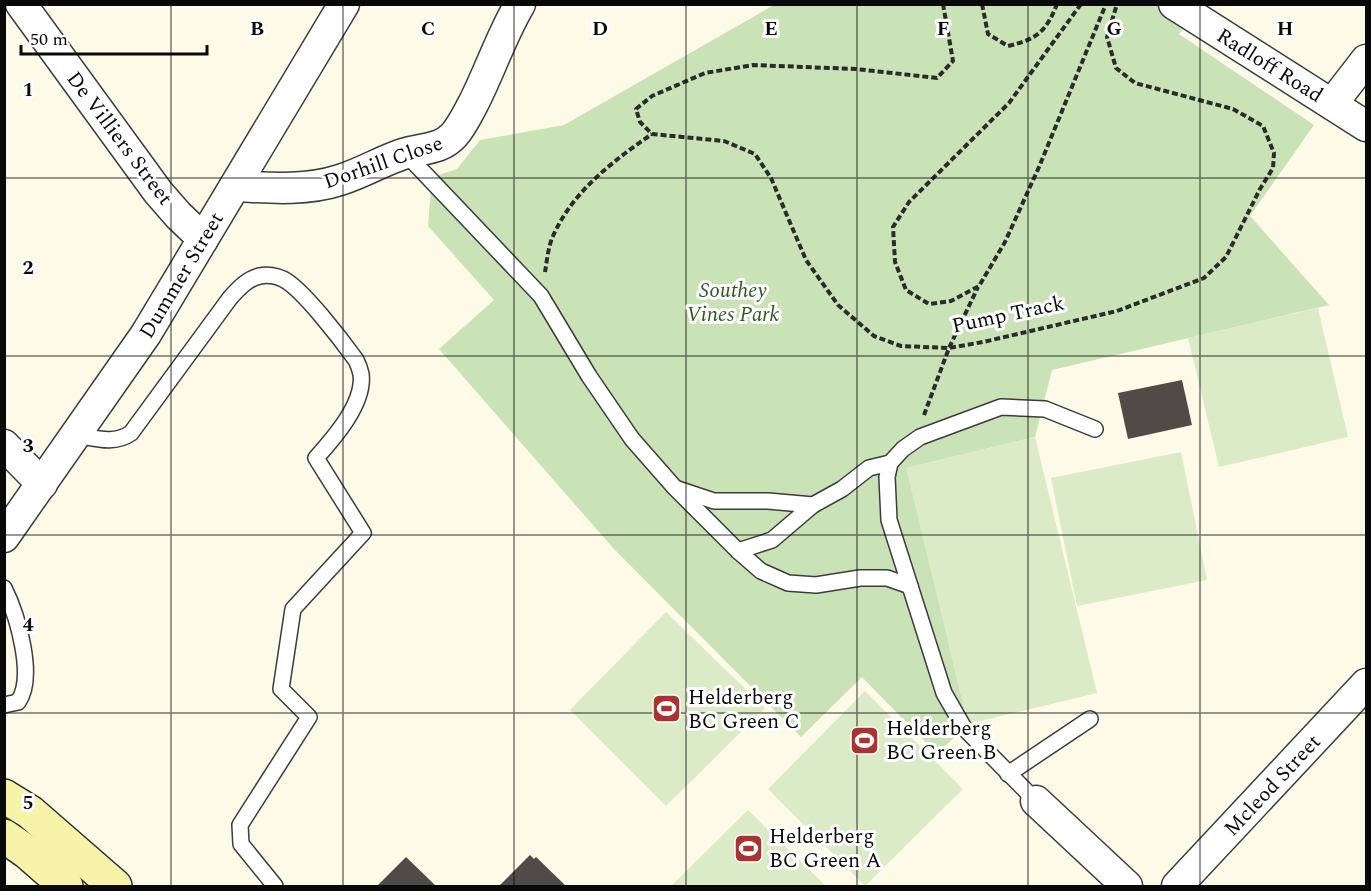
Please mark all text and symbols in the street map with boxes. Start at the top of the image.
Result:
text: B [250,14,264,44]
text: C [421,14,435,44]
text: D [592,14,608,44]
text: E [764,14,778,44]
text: F [937,14,949,44]
text: G [1106,14,1122,44]
text: H [1277,14,1293,44]
scale bar [21,18,207,56]
street label: Radloff Road [1210,20,1329,111]
text: 50 m [30,26,68,53]
street label: De Villiers Street [58,65,180,212]
text: 1 [22,75,34,105]
street label: Dorhill Close [319,128,447,198]
street label: Dummer Street [131,206,232,345]
text: 2 [22,253,34,283]
park label: Southey Vines Park [687,275,780,331]
street label: Pump Track [949,287,1068,343]
text: 3 [22,431,34,461]
text: 4 [22,610,34,640]
place label: Helderberg BC Green C [688,682,800,738]
sports icon: Helderberg BC Green C [651,693,683,725]
place label: Helderberg BC Green B [886,713,996,769]
sports icon: Helderberg BC Green B [849,724,881,756]
street label: Mcleod Street [1217,727,1329,844]
text: 5 [22,788,34,818]
place label: Helderberg BC Green A [769,821,882,877]
sports icon: Helderberg BC Green A [732,832,764,864]

